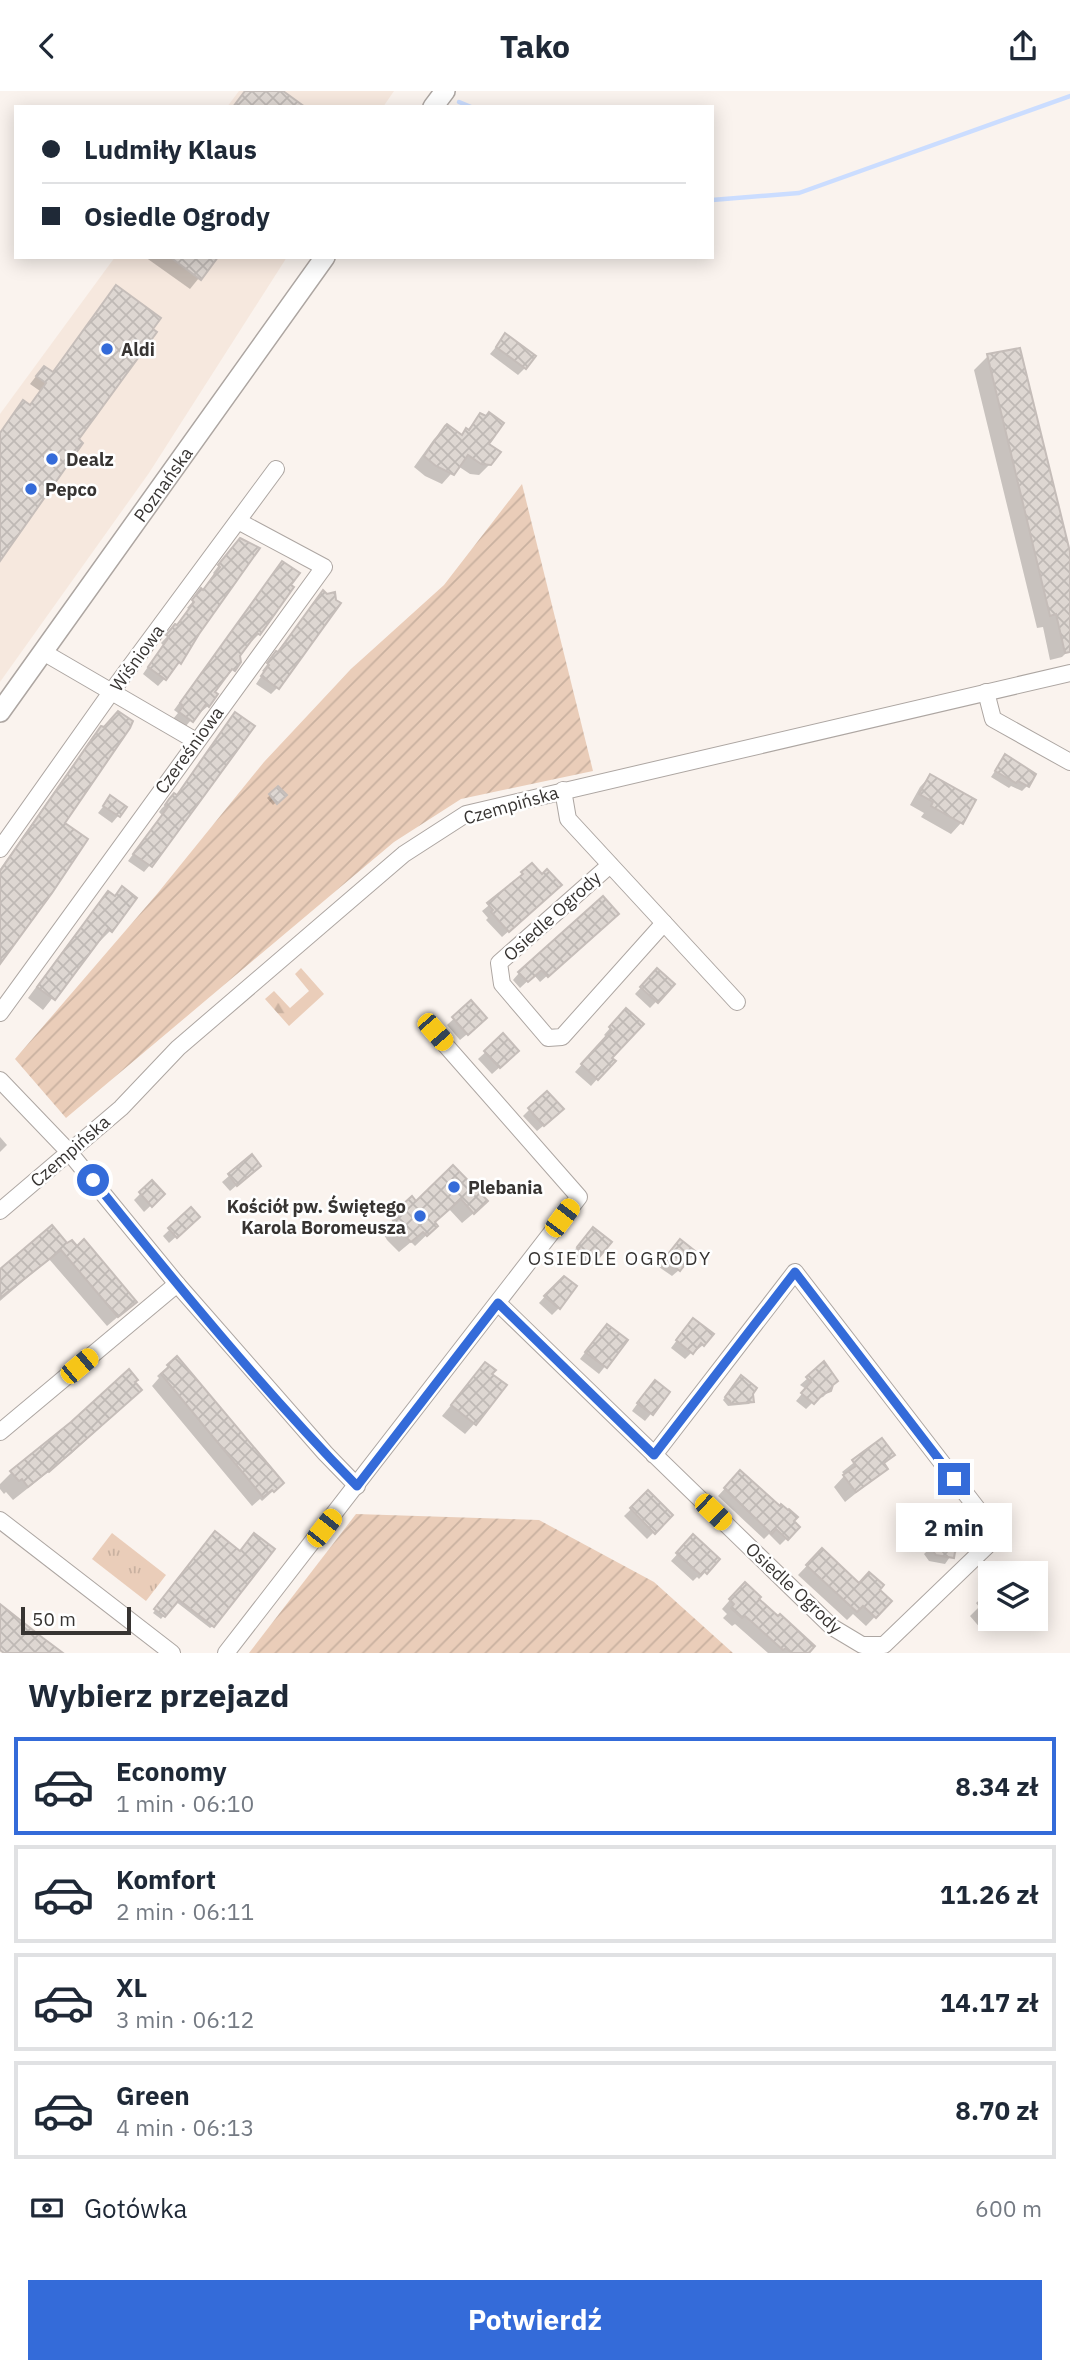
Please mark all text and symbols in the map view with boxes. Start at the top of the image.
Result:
text: Tako [500,25,570,67]
icon: back [28,27,66,65]
icon: share [1004,27,1042,65]
text: Ludmiły Klaus [84,132,257,166]
text: Osiedle Ogrody [84,199,270,233]
place label: Aldi [121,338,155,361]
marker: Aldi [99,341,115,357]
street label: Poznańska [128,442,198,526]
place label: Dealz [66,448,114,471]
marker: Dealz [44,451,60,467]
place label: Pepco [45,478,97,501]
marker: Pepco [23,481,39,497]
street label: Wiśniowa [105,620,169,696]
street label: Czereśniowa [150,702,229,798]
street label: Czempińska [461,780,562,830]
street label: Osiedle Ogrody [498,866,606,966]
car [414,1009,457,1055]
street label: Czempińska [26,1110,115,1192]
route start [77,1164,109,1196]
place label: Plebania [468,1176,543,1199]
marker: Plebania [446,1179,462,1195]
place label: Kościół pw. Świętego Karola Boromeusza [227,1195,406,1239]
car [541,1195,584,1241]
marker: Kościół pw. Świętego Karola Boromeusza [412,1208,428,1224]
district label: OSIEDLE OGRODY [528,1246,712,1270]
car [57,1344,102,1388]
route end [938,1463,970,1495]
car [691,1490,736,1534]
callout: 2 min [896,1503,1012,1553]
car [303,1505,346,1551]
text: 2 min [924,1512,984,1542]
street label: Osiedle Ogrody [741,1537,847,1639]
map controls [978,1561,1048,1631]
button: layers [978,1561,1048,1631]
scale bar [21,1604,131,1636]
text: 50 m [32,1607,76,1631]
text: Wybierz przejazd [28,1674,290,1716]
text: Economy [116,1754,227,1788]
icon: car [32,1755,95,1818]
text: 8.34 zł [955,1769,1038,1803]
text: 1 min · 06:10 [116,1788,254,1818]
text: Komfort [116,1862,216,1896]
icon: car [32,1863,95,1926]
text: 11.26 zł [940,1877,1038,1911]
text: 2 min · 06:11 [116,1896,254,1926]
text: XL [116,1970,147,2004]
icon: car [32,1971,95,2034]
text: 14.17 zł [940,1985,1038,2019]
text: 3 min · 06:12 [116,2004,254,2034]
text: Green [116,2078,190,2112]
icon: car [32,2079,95,2142]
text: 8.70 zł [955,2093,1038,2127]
text: 4 min · 06:13 [116,2112,254,2142]
icon: cash [28,2189,66,2227]
text: Gotówka [84,2191,188,2225]
text: 600 m [975,2193,1042,2223]
button: Potwierdź [28,2280,1042,2360]

